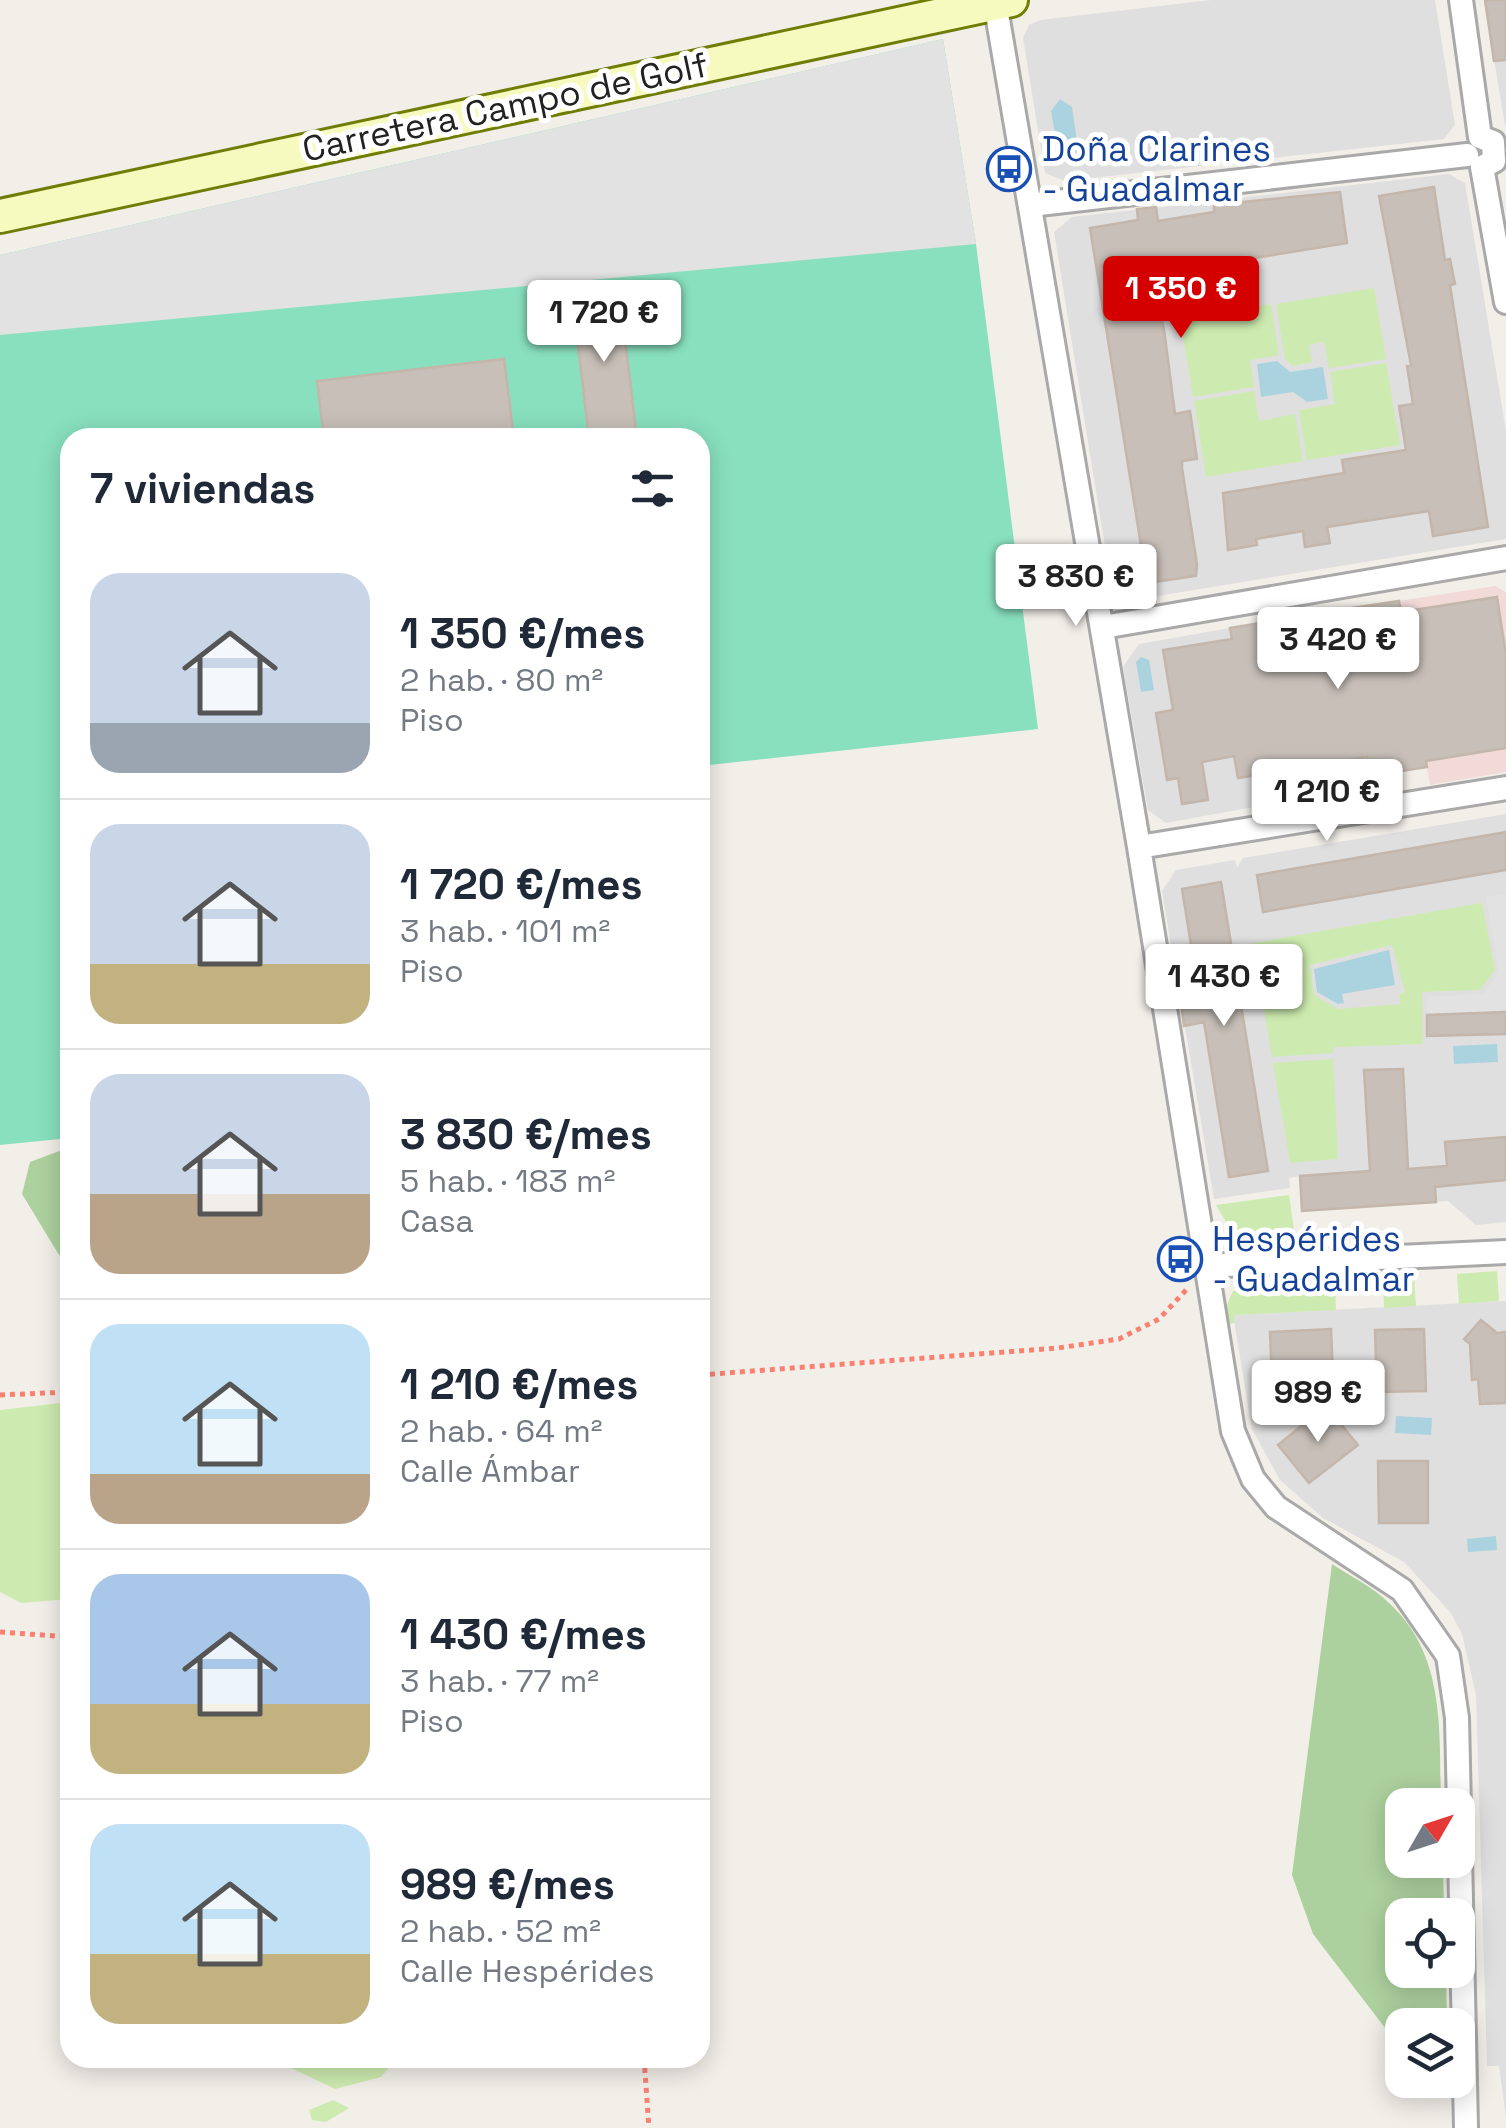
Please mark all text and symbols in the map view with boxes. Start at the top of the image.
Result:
street label: Carretera Campo de Golf [298,43,712,171]
place label: Doña Clarines - Guadalmar [1042,127,1271,211]
bus stop icon: Doña Clarines - Guadalmar [986,146,1032,192]
pin: 1 350 € [1089,256,1273,341]
text: 1 350 € [1125,268,1237,308]
pin: 1 720 € [512,280,696,365]
text: 1 720 € [549,292,659,332]
icon: filters [625,461,680,516]
text: 7 viviendas [90,462,315,515]
pin: 3 830 € [984,544,1168,629]
text: 3 830 € [1018,556,1134,596]
text: 1 350 €/mes [400,607,645,660]
pin: 3 420 € [1246,607,1430,692]
icon: home [170,613,290,733]
text: 3 420 € [1279,619,1397,659]
text: 2 hab. · 80 m² [400,660,603,700]
text: Piso [400,700,464,740]
pin: 1 210 € [1235,759,1419,844]
text: 1 210 € [1274,771,1380,811]
text: 1 720 €/mes [400,858,642,911]
icon: home [170,864,290,984]
text: 3 hab. · 101 m² [400,911,610,951]
pin: 1 430 € [1132,944,1316,1029]
text: Piso [400,951,464,991]
text: 1 430 € [1168,956,1280,996]
text: 3 830 €/mes [400,1108,652,1161]
icon: home [170,1114,290,1234]
text: 5 hab. · 183 m² [400,1161,615,1201]
text: Casa [400,1201,474,1241]
place label: Hespérides - Guadalmar [1212,1217,1415,1301]
bus stop icon: Hespérides - Guadalmar [1157,1236,1203,1282]
text: 1 210 €/mes [400,1358,638,1411]
pin: 989 € [1248,1360,1388,1445]
icon: home [170,1364,290,1484]
text: 989 € [1274,1372,1362,1412]
text: 2 hab. · 64 m² [400,1411,602,1451]
text: Calle Ámbar [400,1451,580,1491]
text: 1 430 €/mes [400,1608,647,1661]
icon: home [170,1614,290,1734]
text: 3 hab. · 77 m² [400,1661,599,1701]
text: Piso [400,1701,464,1741]
north arrow [1385,1788,1475,1878]
map controls [1385,1788,1475,2098]
text: 989 €/mes [400,1858,615,1911]
icon: home [170,1864,290,1984]
button: locate [1385,1898,1475,1988]
text: 2 hab. · 52 m² [400,1911,601,1951]
text: Calle Hespérides [400,1951,654,1991]
button: layers [1385,2008,1475,2098]

